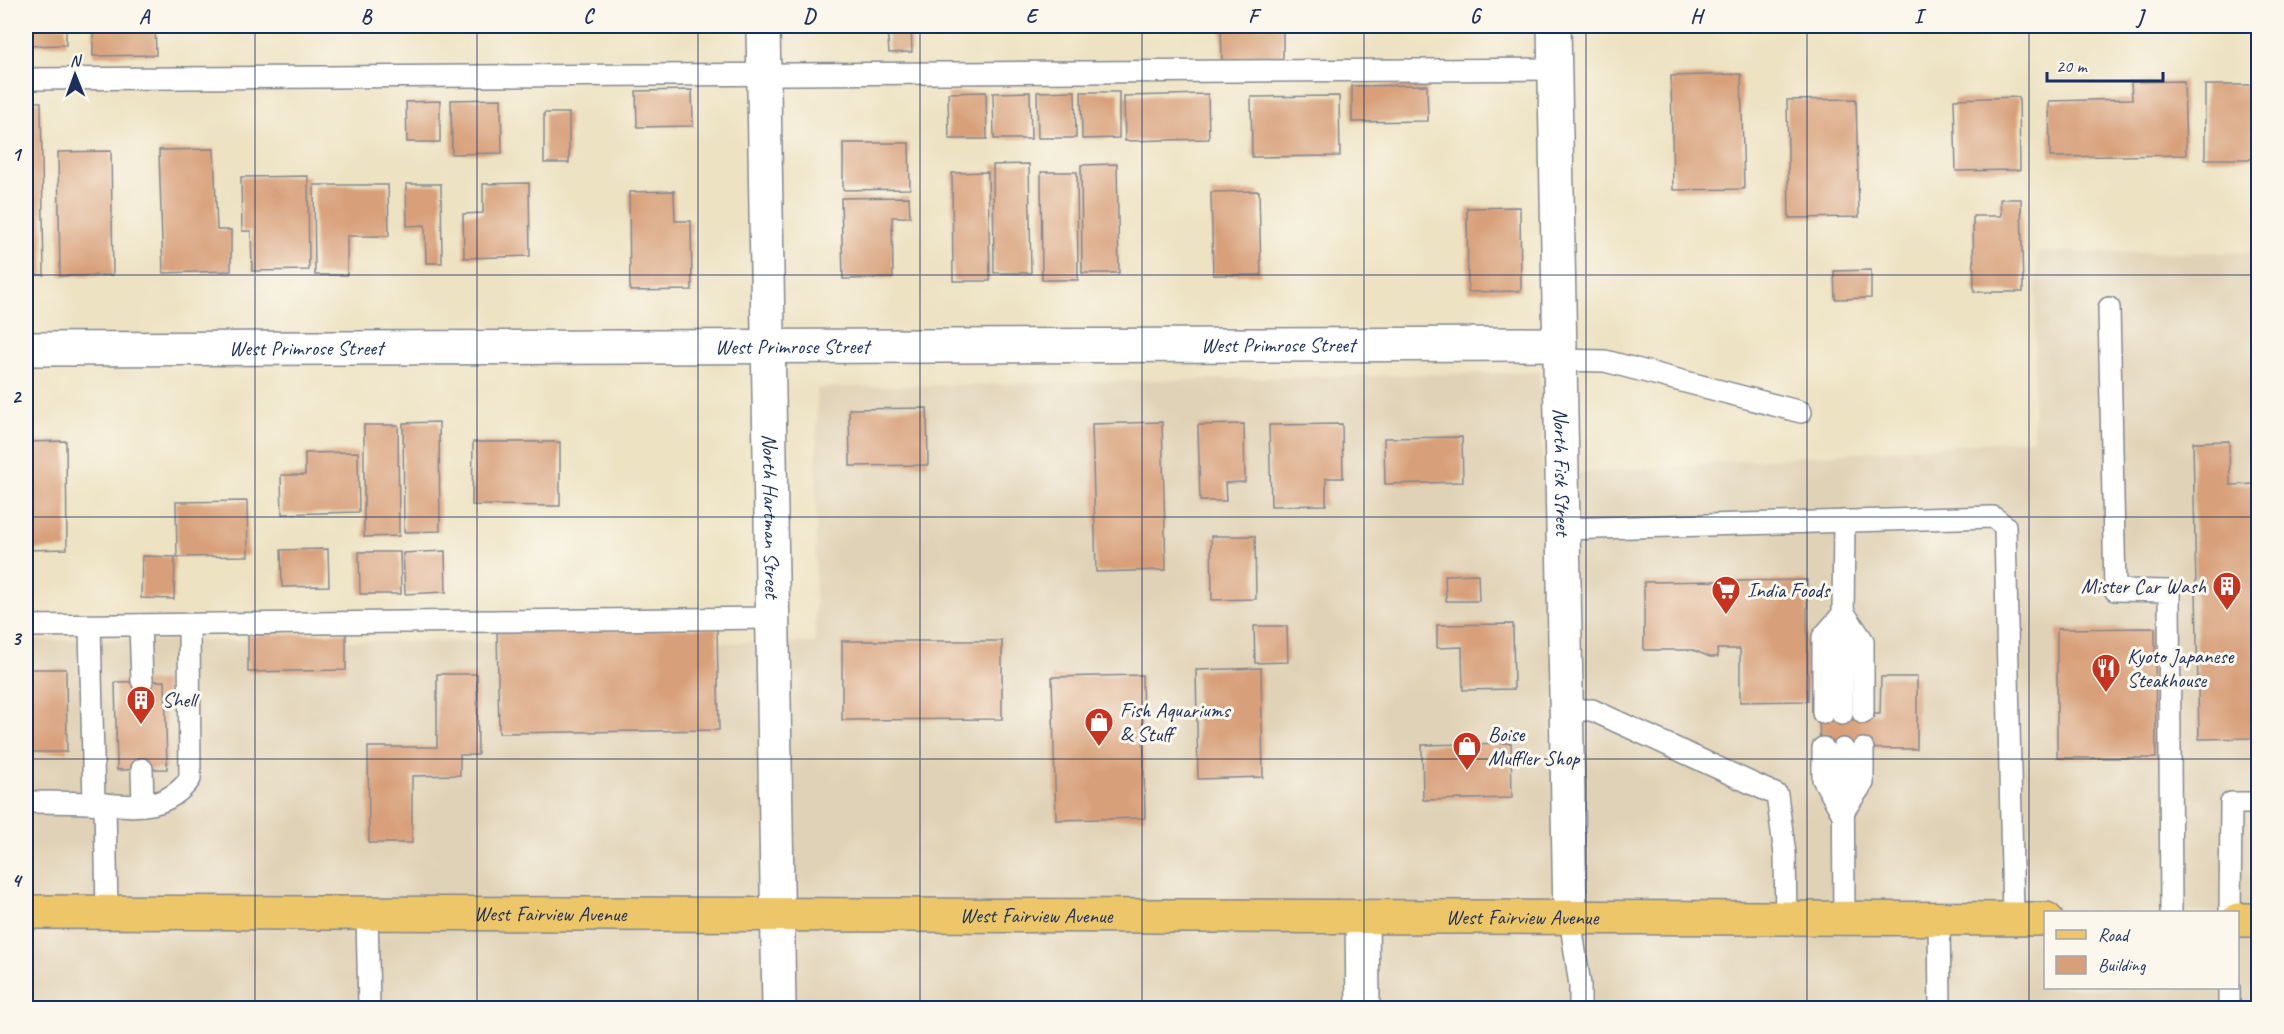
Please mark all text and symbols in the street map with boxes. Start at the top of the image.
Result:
text: A [139,4,151,29]
text: B [361,4,373,29]
text: C [583,4,595,29]
text: D [803,4,817,29]
text: E [1026,4,1040,29]
text: F [1248,4,1262,29]
text: G [1470,4,1483,29]
text: H [1690,4,1705,29]
text: I [1914,4,1927,29]
text: J [2135,4,2147,29]
north arrow [45,45,105,105]
scale bar [2047,45,2162,83]
text: N [70,51,83,71]
text: 20 m [2056,55,2089,77]
text: 1 [12,142,23,167]
street label: West Primrose Street [1201,332,1358,358]
street label: West Primrose Street [715,333,872,360]
street label: West Primrose Street [229,335,386,361]
text: 2 [12,384,23,409]
street label: North Fisk Street [1548,408,1576,538]
street label: North Hartman Street [757,434,785,600]
building icon: Mister Car Wash [2211,570,2243,612]
place label: Mister Car Wash [2081,573,2206,599]
supermarket icon: India Foods [1710,574,1742,616]
place label: India Foods [1747,577,1831,603]
text: 3 [12,626,23,651]
place label: Kyoto Japanese Steakhouse [2127,643,2234,693]
restaurant icon: Kyoto Japanese Steakhouse [2090,652,2122,694]
building icon: Shell [125,684,157,726]
place label: Shell [162,687,200,713]
place label: Fish Aquariums & Stuff [1120,697,1232,747]
shop icon: Fish Aquariums & Stuff [1083,706,1115,748]
place label: Boise Muffler Shop [1488,721,1581,771]
shop icon: Boise Muffler Shop [1451,730,1483,772]
text: 4 [12,868,24,893]
street label: West Fairview Avenue [474,901,627,927]
street label: West Fairview Avenue [960,902,1113,929]
street label: West Fairview Avenue [1446,904,1599,930]
legend [2044,911,2239,989]
text: Road [2098,924,2131,946]
text: Building [2098,954,2147,976]

